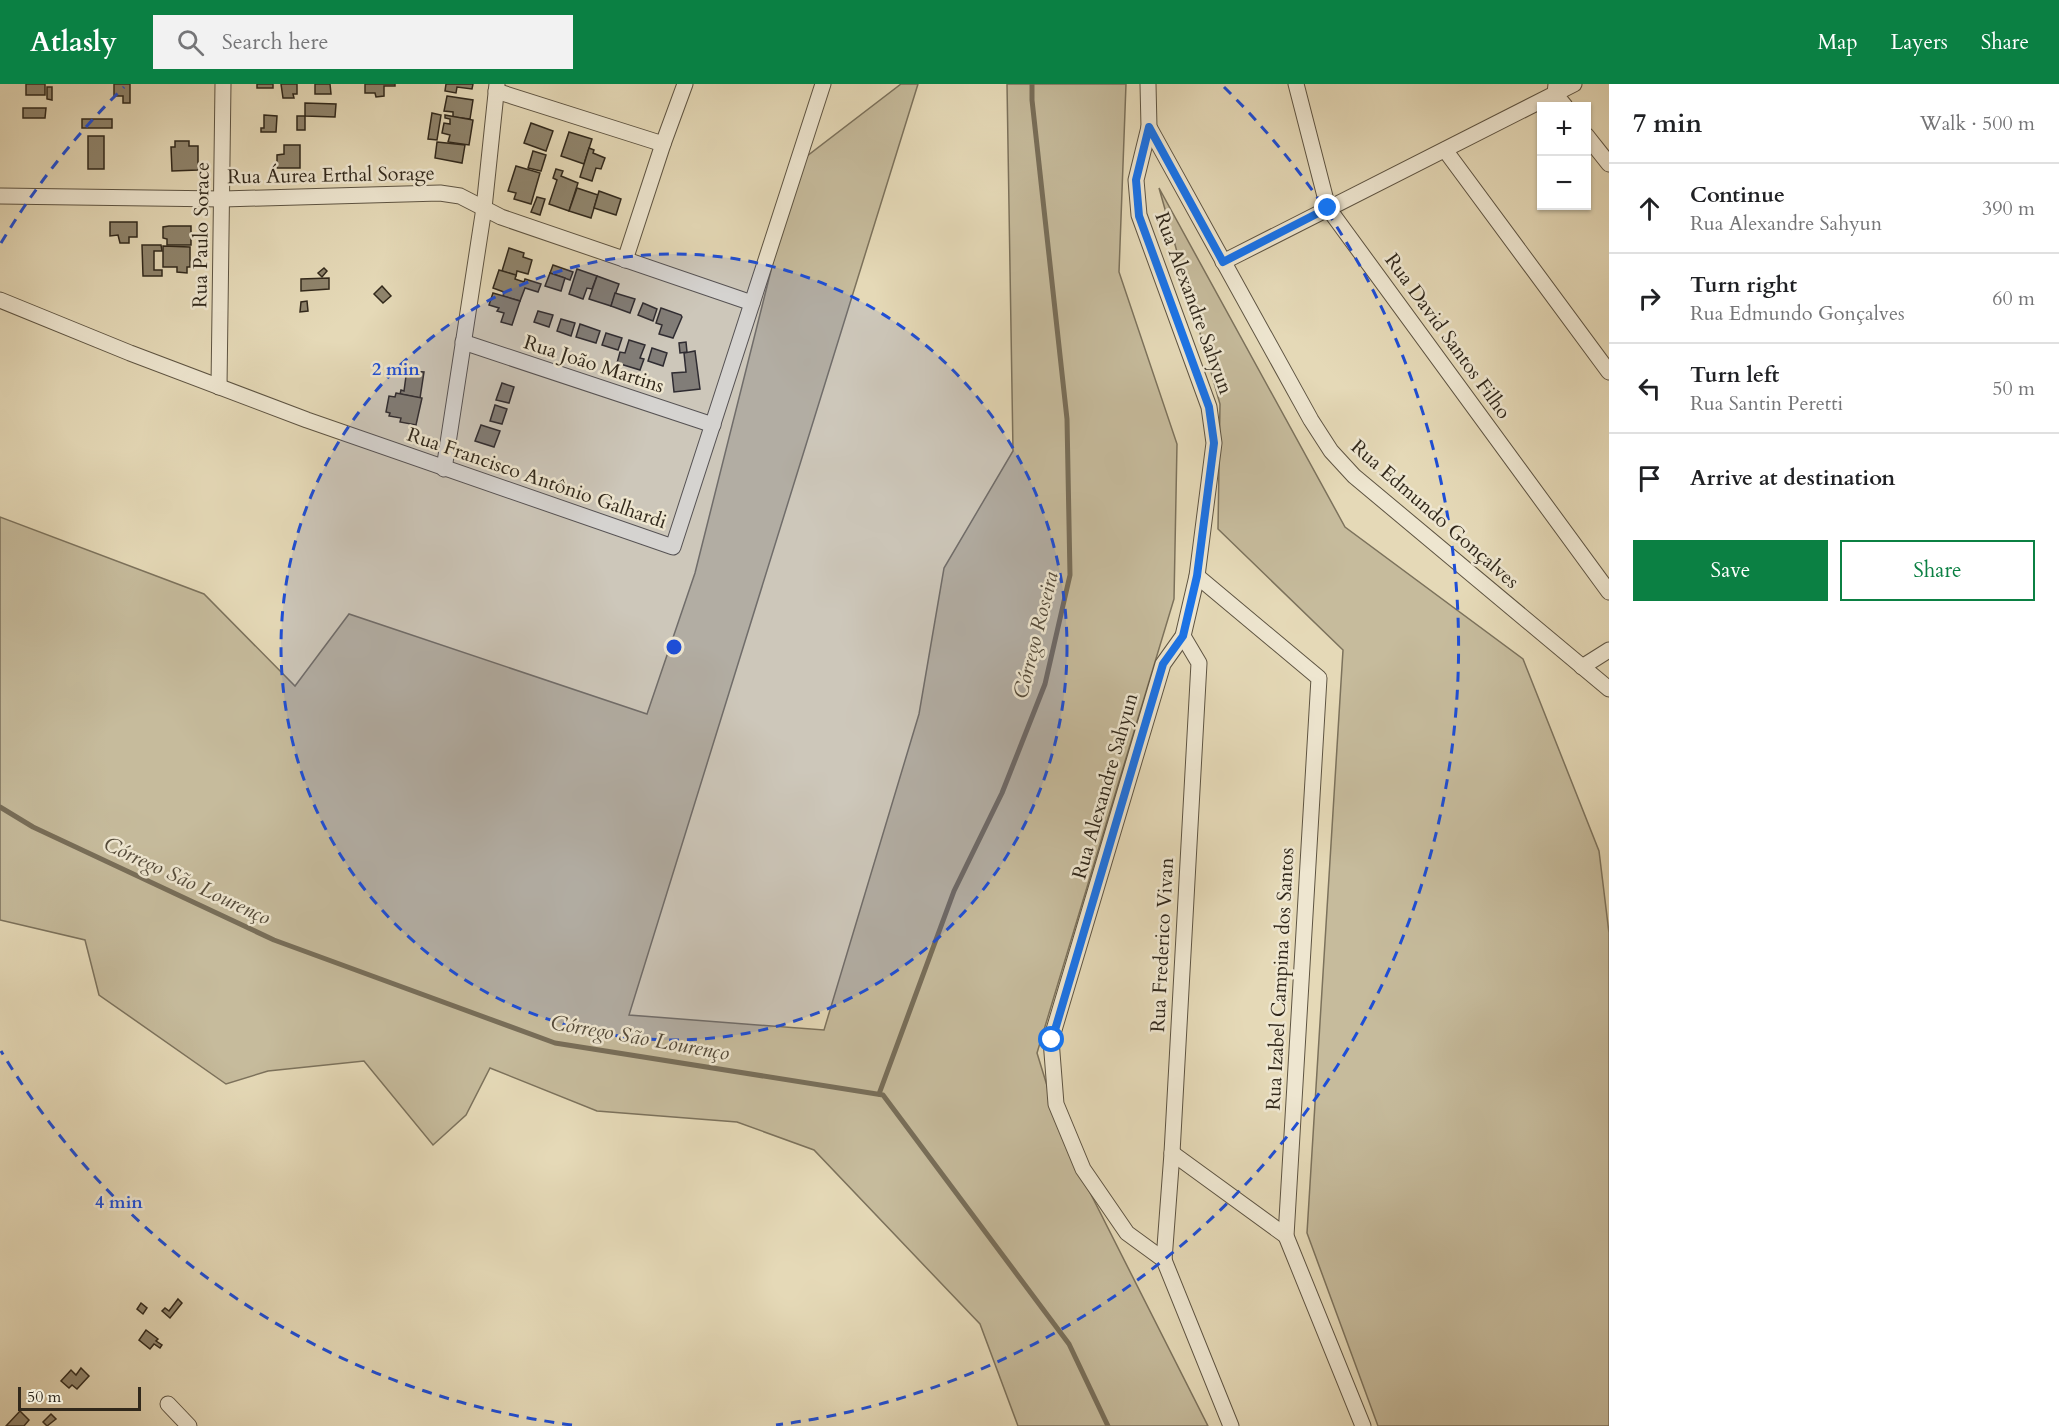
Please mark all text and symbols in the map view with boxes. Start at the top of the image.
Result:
search box [153,15,573,69]
text: Atlasly [30,23,117,61]
icon: search [174,26,207,59]
text: Search here [222,27,328,57]
text: Map [1818,28,1858,57]
text: Layers [1891,28,1948,57]
text: Share [1981,28,2029,57]
map controls [1537,102,1591,210]
button: + [1537,102,1591,156]
text: 7 min [1633,106,1702,141]
text: Walk · 500 m [1920,110,2035,137]
button: − [1537,156,1591,210]
street label: Rua Áurea Erthal Sorage [227,160,435,190]
street label: Rua Paulo Sorace [186,162,216,308]
text: Continue [1690,180,1785,210]
icon: ahead [1633,192,1666,225]
route end [1314,194,1340,220]
text: 390 m [1982,195,2035,222]
street label: Rua Alexandre Sahyun [1148,208,1240,398]
text: Rua Alexandre Sahyun [1690,210,1882,237]
street label: Rua David Santos Filho [1379,248,1517,424]
text: Turn right [1690,270,1797,300]
icon: right [1633,282,1666,315]
text: 60 m [1992,285,2035,312]
text: Rua Edmundo Gonçalves [1690,300,1905,327]
street label: Rua João Martins [520,329,668,399]
text: 2 min [372,357,420,382]
text: Turn left [1690,360,1779,390]
icon: left [1633,372,1666,405]
text: 50 m [1992,375,2035,402]
text: Rua Santin Peretti [1690,390,1843,417]
street label: Rua Francisco Antônio Galhardi [404,421,671,535]
street label: Rua Edmundo Gonçalves [1345,433,1525,595]
icon: arrive [1633,462,1666,495]
text: Arrive at destination [1690,463,1895,493]
button: Save [1633,540,1828,601]
button: Share [1840,540,2035,601]
water label: Córrego Roseira [1006,568,1066,702]
centre of rings [664,637,684,657]
street label: Rua Alexandre Sahyun [1066,689,1145,882]
water label: Córrego São Lourenço [99,830,275,933]
street label: Rua Izabel Campina dos Santos [1260,847,1300,1111]
street label: Rua Frederico Vivan [1144,856,1180,1033]
water label: Córrego São Lourenço [548,1008,732,1068]
route start [1038,1026,1064,1052]
text: 4 min [95,1190,143,1215]
scale bar [18,1384,141,1412]
text: 50 m [27,1386,61,1408]

